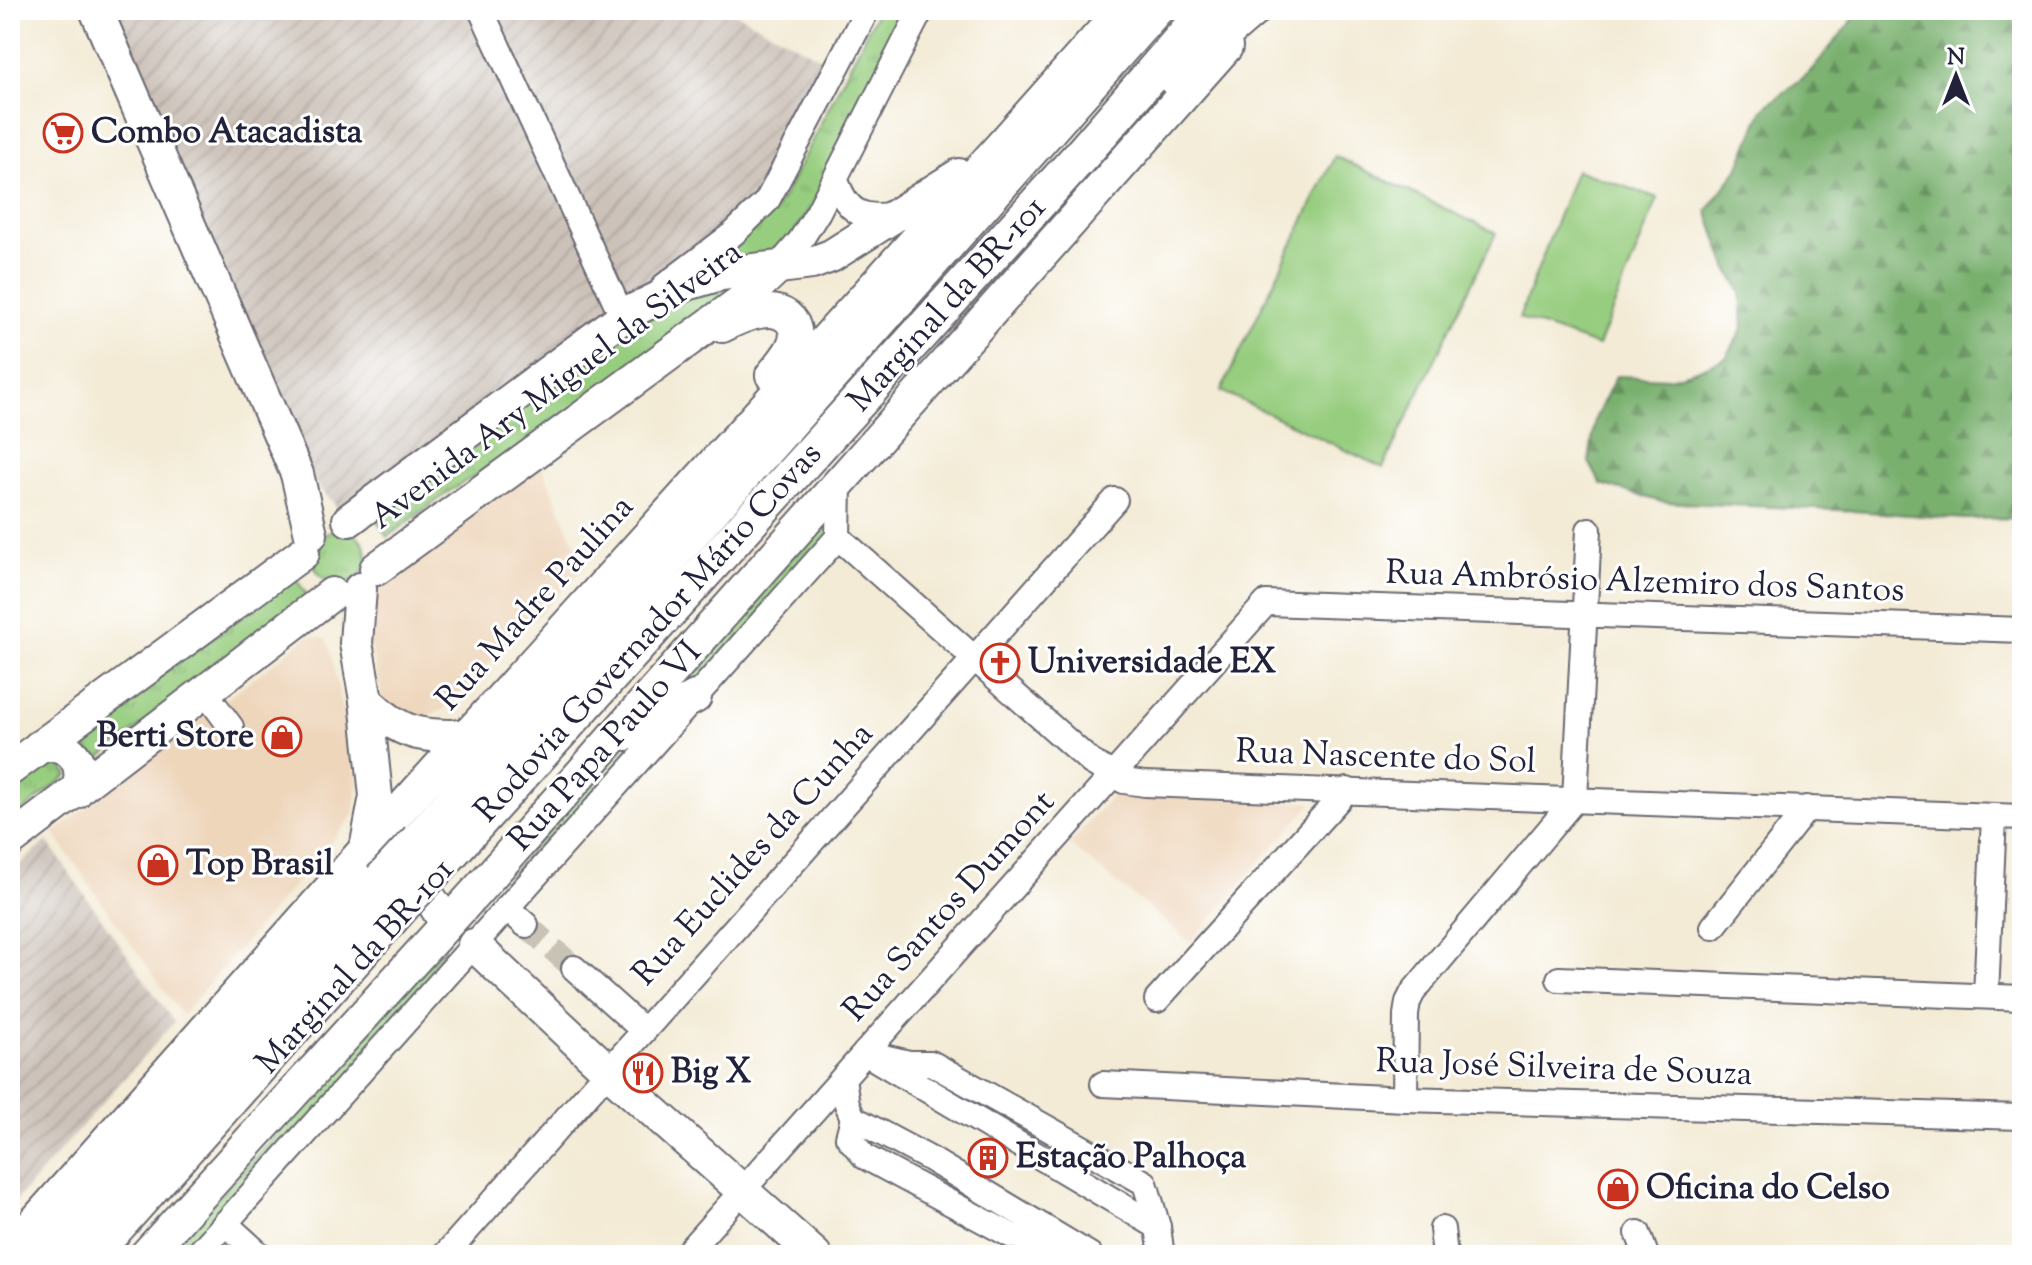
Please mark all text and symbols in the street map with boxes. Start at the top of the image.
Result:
north arrow [1916,36,1996,116]
text: N [1947,43,1965,75]
place label: Combo Atacadista [91,109,363,158]
supermarket icon: Combo Atacadista [42,112,84,154]
street label: Marginal da BR-101 [837,186,1059,424]
street label: Avenida Ary Miguel da Silveira [361,230,753,542]
street label: Rodovia Governador Mário Covas [464,432,834,834]
street label: Rua Madre Paulina [426,485,646,723]
street label: Rua Ambrósio Alzemiro dos Santos [1385,549,1905,617]
street label: Rua Papa Paulo VI [498,631,714,863]
place label: Universidade EX [1028,639,1276,688]
church icon: Universidade EX [979,642,1021,684]
street label: Rua Euclides da Cunha [622,712,886,998]
place label: Berti Store [96,713,254,762]
shop icon: Berti Store [261,716,303,758]
street label: Rua Nascente do Sol [1235,728,1537,788]
street label: Rua Santos Dumont [833,780,1068,1034]
place label: Top Brasil [186,841,334,890]
shop icon: Top Brasil [137,844,179,886]
street label: Marginal da BR-101 [245,848,467,1086]
street label: Rua José Silveira de Souza [1375,1038,1753,1100]
place label: Big X [671,1049,752,1098]
restaurant icon: Big X [622,1052,664,1094]
place label: Estação Palhoça [1016,1134,1247,1183]
building icon: Estação Palhoça [967,1137,1009,1179]
place label: Oficina do Celso [1646,1165,1890,1214]
shop icon: Oficina do Celso [1597,1168,1639,1210]

